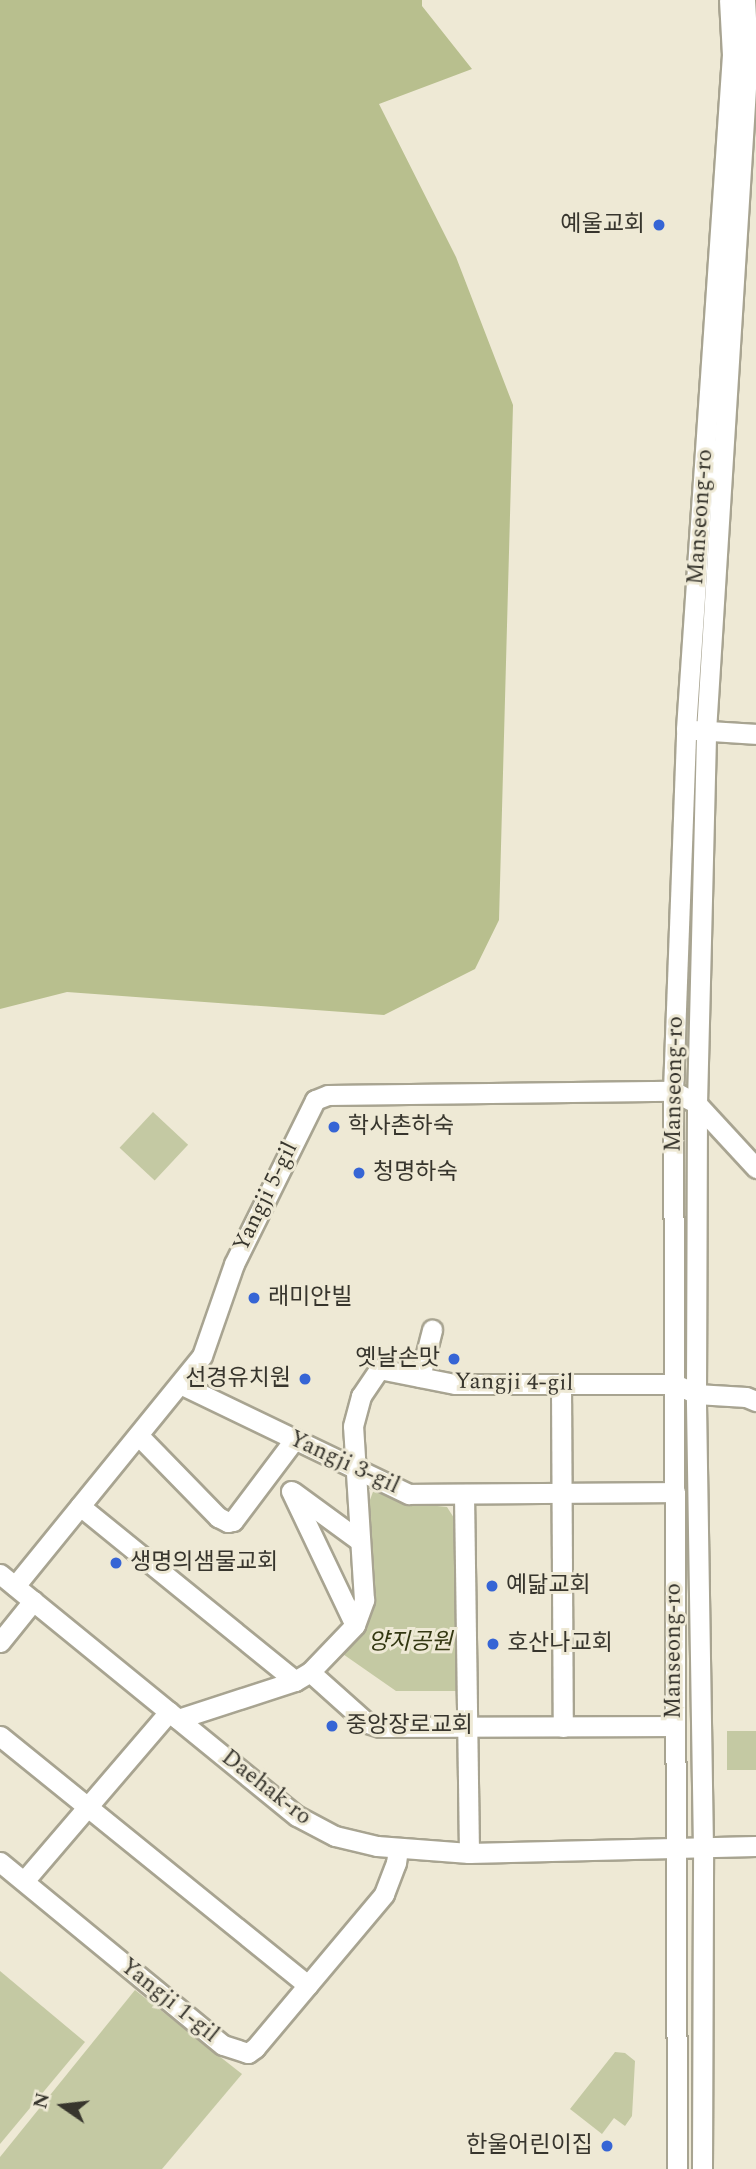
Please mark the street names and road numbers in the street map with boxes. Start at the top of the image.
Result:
street label: Manseong-ro [682,448,720,586]
street label: Manseong-ro [660,1016,690,1152]
street label: Yangji 5-gil [228,1138,304,1256]
street label: Yangji 4-gil [454,1368,574,1398]
street label: Yangji 3-gil [284,1425,404,1501]
street label: Manseong-ro [660,1583,688,1719]
street label: Daehak-ro [215,1744,317,1832]
street label: Yangji 1-gil [114,1953,224,2049]

